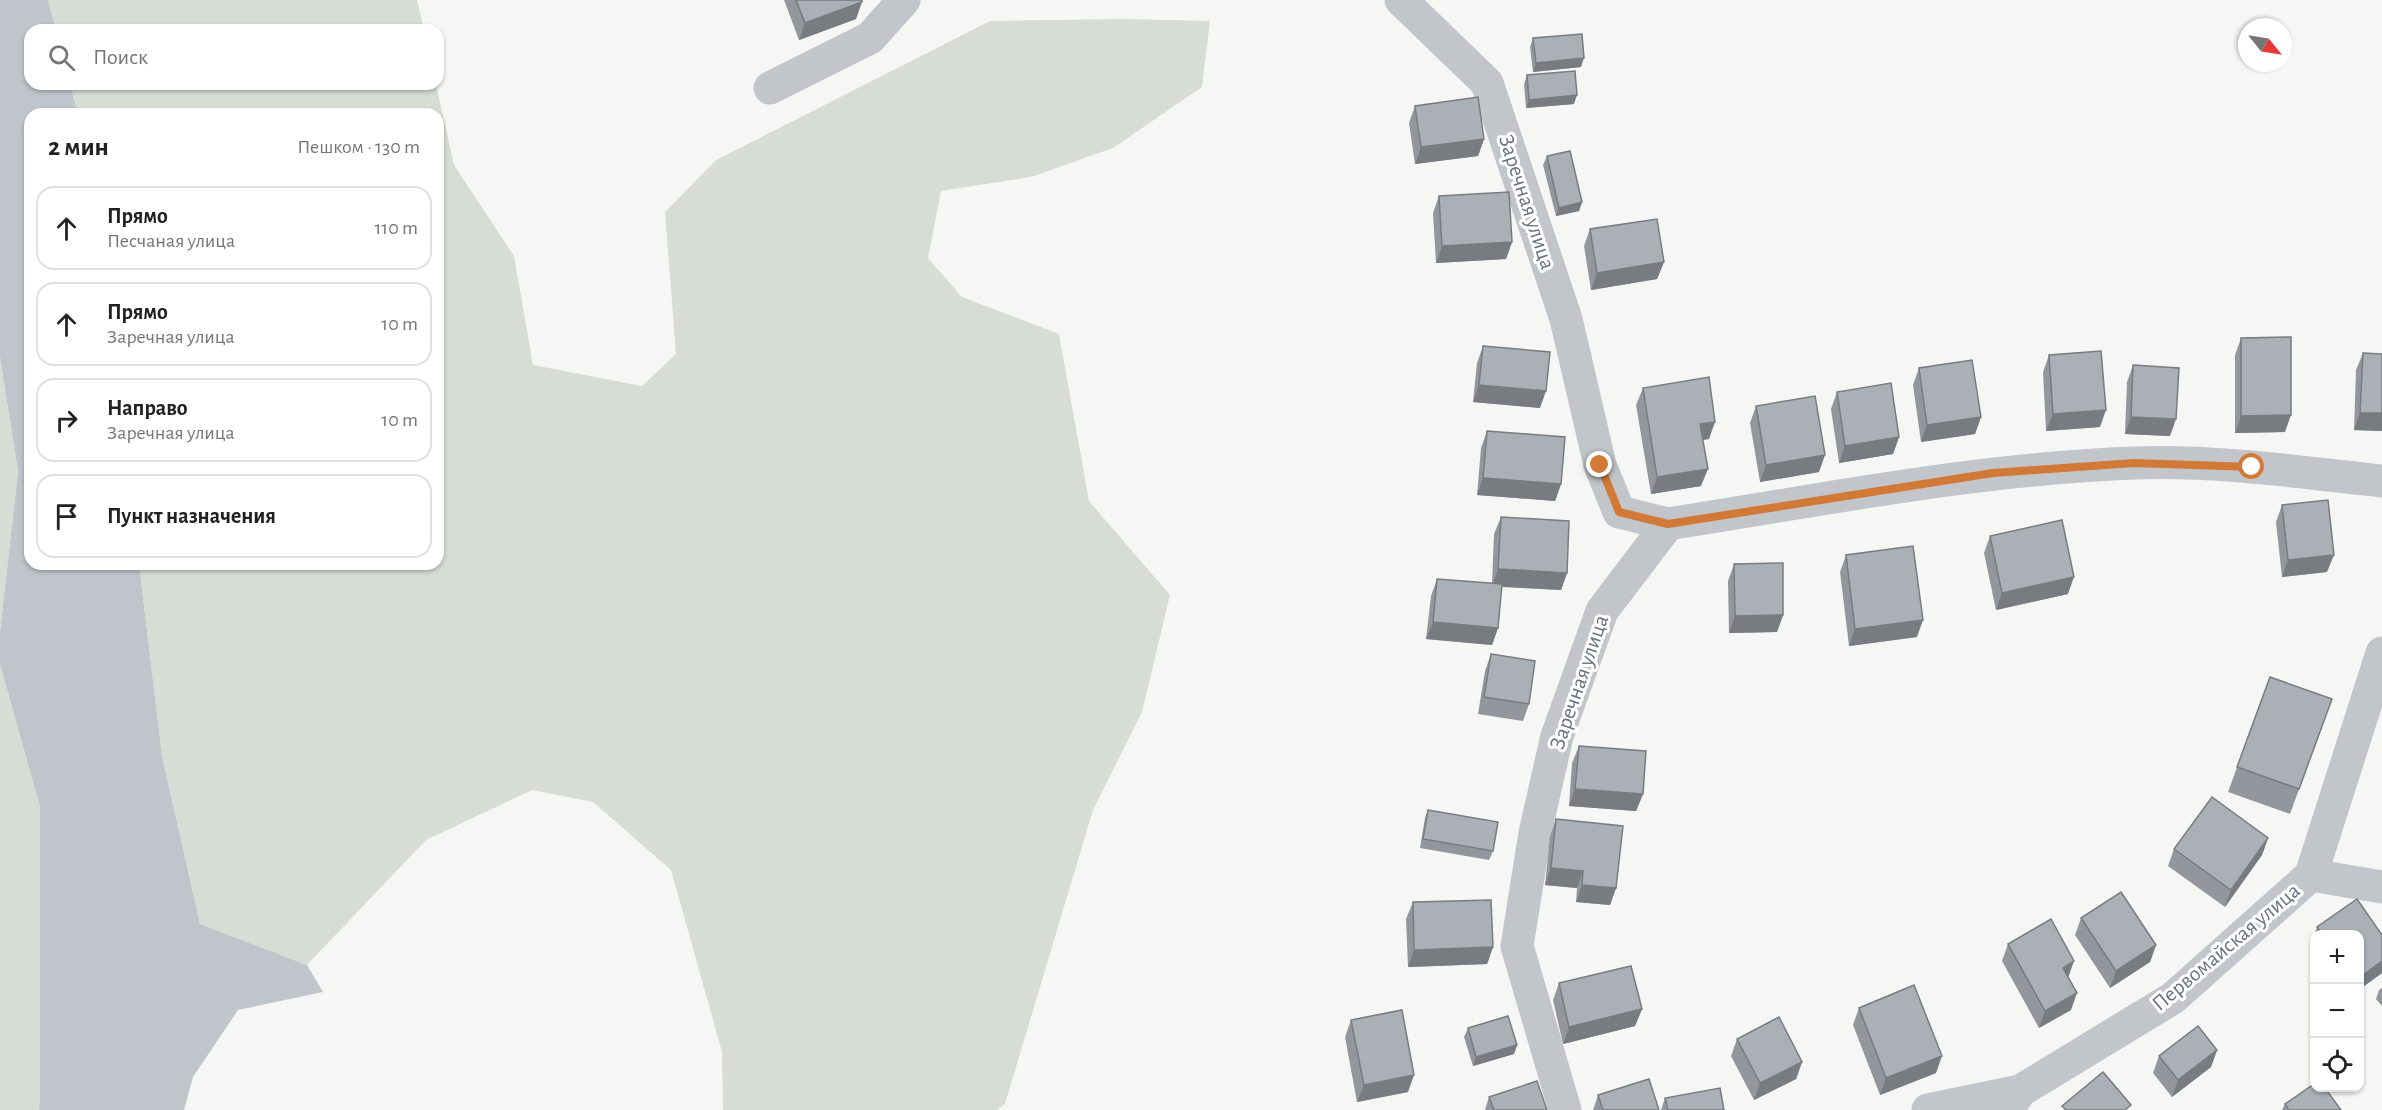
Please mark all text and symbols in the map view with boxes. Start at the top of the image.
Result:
north arrow [2238,18,2292,72]
search box [24,24,444,90]
icon: search [45,41,78,74]
text: Поиск [93,46,148,68]
street label: Заречная улица [1495,132,1559,272]
text: 2 мин [48,134,109,160]
text: Пешком · 130 m [297,137,420,157]
text: Прямо [107,205,168,227]
icon: ahead [50,212,83,245]
text: 110 m [374,218,418,238]
text: Песчаная улица [107,231,235,251]
text: Прямо [107,301,168,323]
icon: ahead [50,308,83,341]
text: 10 m [381,314,418,334]
text: Заречная улица [107,327,235,347]
text: Направо [107,397,188,419]
icon: right [50,404,83,437]
text: 10 m [381,410,418,430]
text: Заречная улица [107,423,235,443]
route end [1586,451,1612,477]
route start [2238,453,2264,479]
icon: arrive [50,500,83,533]
text: Пункт назначения [107,505,276,527]
street label: Заречная улица [1546,612,1612,752]
street label: Первомайская улица [2148,879,2304,1015]
map controls [2310,930,2364,1092]
button: + [2310,930,2364,984]
button: − [2310,984,2364,1038]
button: locate [2310,1038,2364,1092]

